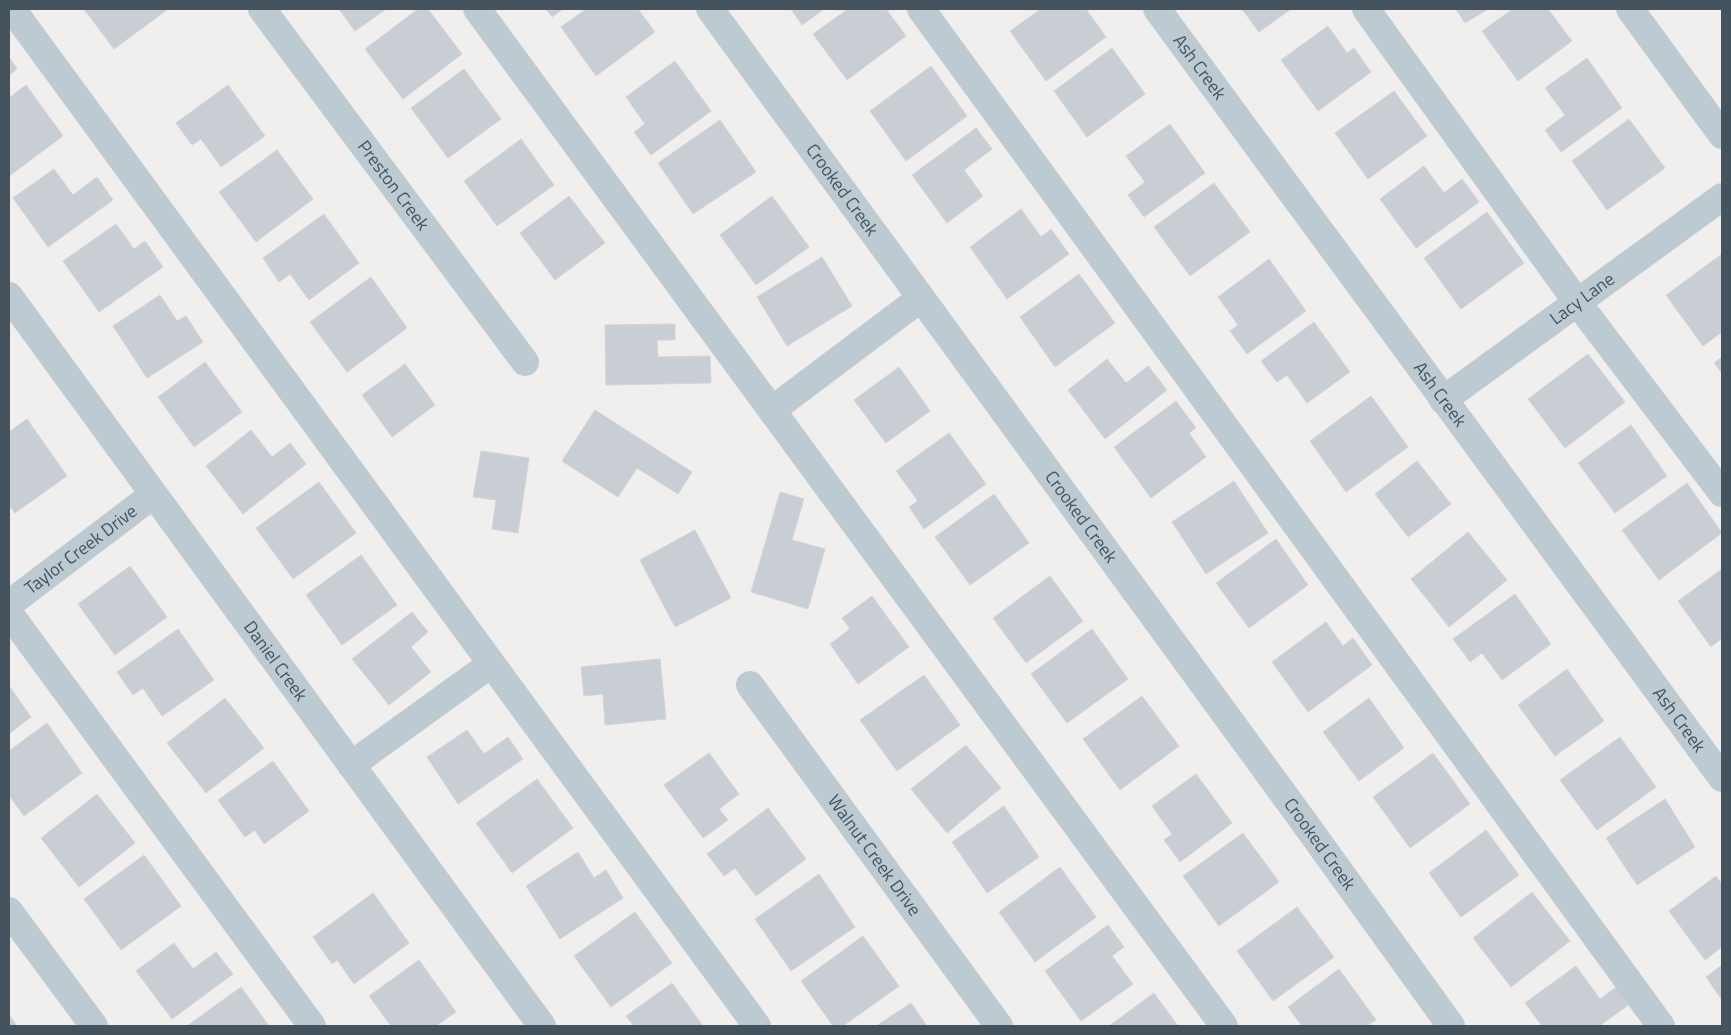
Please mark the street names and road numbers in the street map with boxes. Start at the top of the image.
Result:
street label: Ash Creek [1167,28,1233,105]
street label: Preston Creek [351,134,437,236]
street label: Crooked Creek [800,138,886,242]
street label: Lacy Lane [1544,266,1620,331]
street label: Ash Creek [1407,356,1474,433]
street label: Crooked Creek [1039,465,1125,569]
street label: Taylor Creek Drive [18,498,143,601]
street label: Daniel Creek [237,615,315,707]
street label: Ash Creek [1646,681,1713,758]
street label: Walnut Creek Drive [821,789,928,921]
street label: Crooked Creek [1278,792,1363,896]

